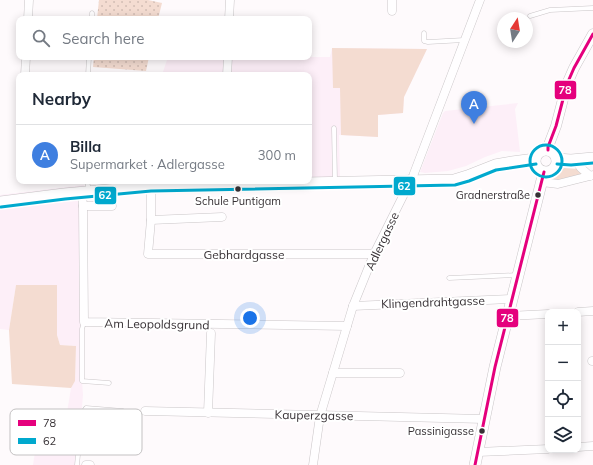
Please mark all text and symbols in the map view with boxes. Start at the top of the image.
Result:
north arrow [497,12,533,48]
search box [16,16,312,60]
icon: search [30,27,52,49]
text: Search here [62,29,144,48]
line badge: 78 [554,80,577,100]
text: 78 [558,83,572,97]
text: Nearby [32,88,91,109]
pin: A [461,91,487,124]
text: Billa [70,137,101,156]
text: A [40,147,50,163]
text: 300 m [258,147,296,163]
text: Supermarket · Adlergasse [70,156,225,172]
line badge: 62 [393,176,416,196]
text: 62 [397,179,411,193]
marker: Schule Puntigam [233,184,243,194]
line badge: 62 [94,186,117,205]
text: 62 [98,188,112,202]
place label: Gradnerstraße [456,188,530,202]
marker: Gradnerstraße [533,190,543,200]
place label: Schule Puntigam [195,194,281,208]
street label: Adlergasse [362,210,402,272]
street label: Gebhardgasse [203,247,285,262]
street label: Klingendrahtgasse [381,293,485,311]
your location [240,308,260,328]
line badge: 78 [496,308,519,328]
map controls [545,309,581,453]
button: + [545,309,581,345]
text: 78 [500,311,514,325]
street label: Am Leopoldsgrund [104,316,210,332]
button: − [545,345,581,381]
button: locate [545,381,581,417]
street label: Kauperzgasse [274,407,354,423]
legend [10,409,142,455]
text: 78 [43,416,57,430]
button: layers [545,417,581,453]
place label: Passinigasse [408,424,474,438]
marker: Passinigasse [477,426,487,436]
text: 62 [43,434,57,448]

